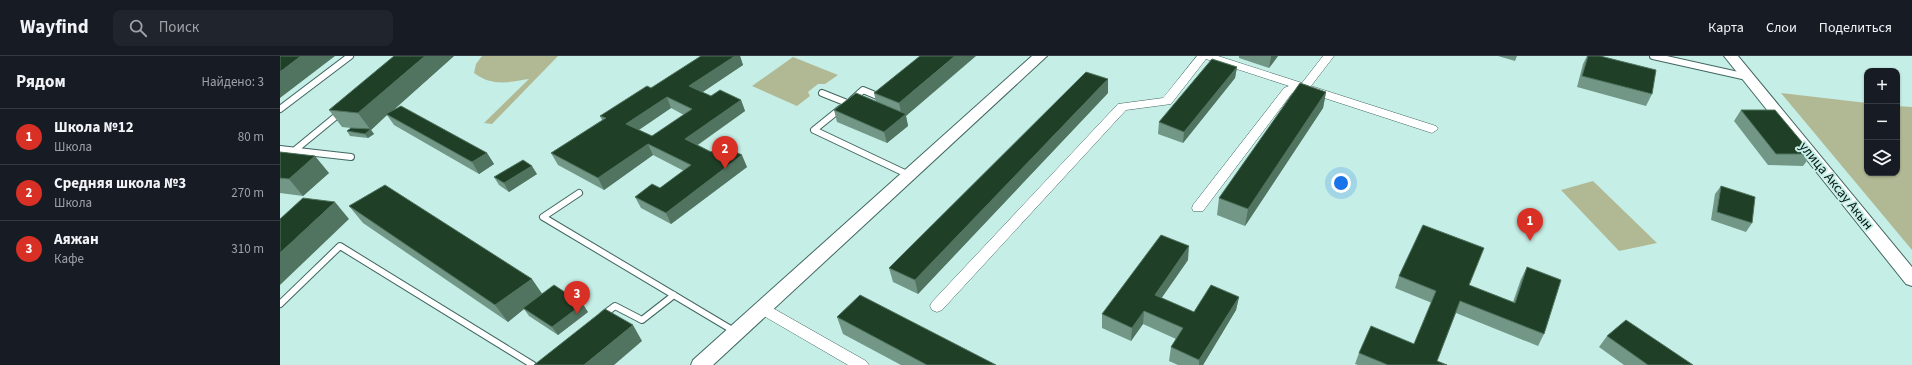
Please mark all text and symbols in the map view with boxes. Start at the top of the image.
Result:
search box [113,10,393,46]
text: Wayfind [20,14,89,41]
icon: search [127,17,149,39]
text: Поиск [159,17,199,38]
text: Карта [1708,18,1744,38]
text: Слои [1766,18,1797,38]
text: Поделиться [1819,18,1892,38]
map controls [1864,68,1900,176]
button: + [1864,68,1900,104]
text: Рядом [16,70,66,94]
text: Найдено: 3 [202,73,264,91]
button: − [1864,104,1900,140]
text: Школа №12 [54,117,134,138]
text: 1 [26,128,32,146]
text: 80 m [238,128,264,146]
pin: 2 [712,136,738,169]
text: Школа [54,138,92,156]
street label: улица Аксау Акын [1794,138,1878,234]
button: layers [1864,140,1900,176]
text: Средняя школа №3 [54,173,186,194]
your location [1331,173,1351,193]
text: 2 [26,184,32,202]
text: 270 m [231,184,264,202]
text: Школа [54,194,92,212]
pin: 1 [1517,208,1543,241]
text: Аяжан [54,229,99,250]
text: 3 [26,240,32,258]
text: 310 m [231,240,264,258]
text: Кафе [54,250,84,268]
pin: 3 [564,281,590,314]

